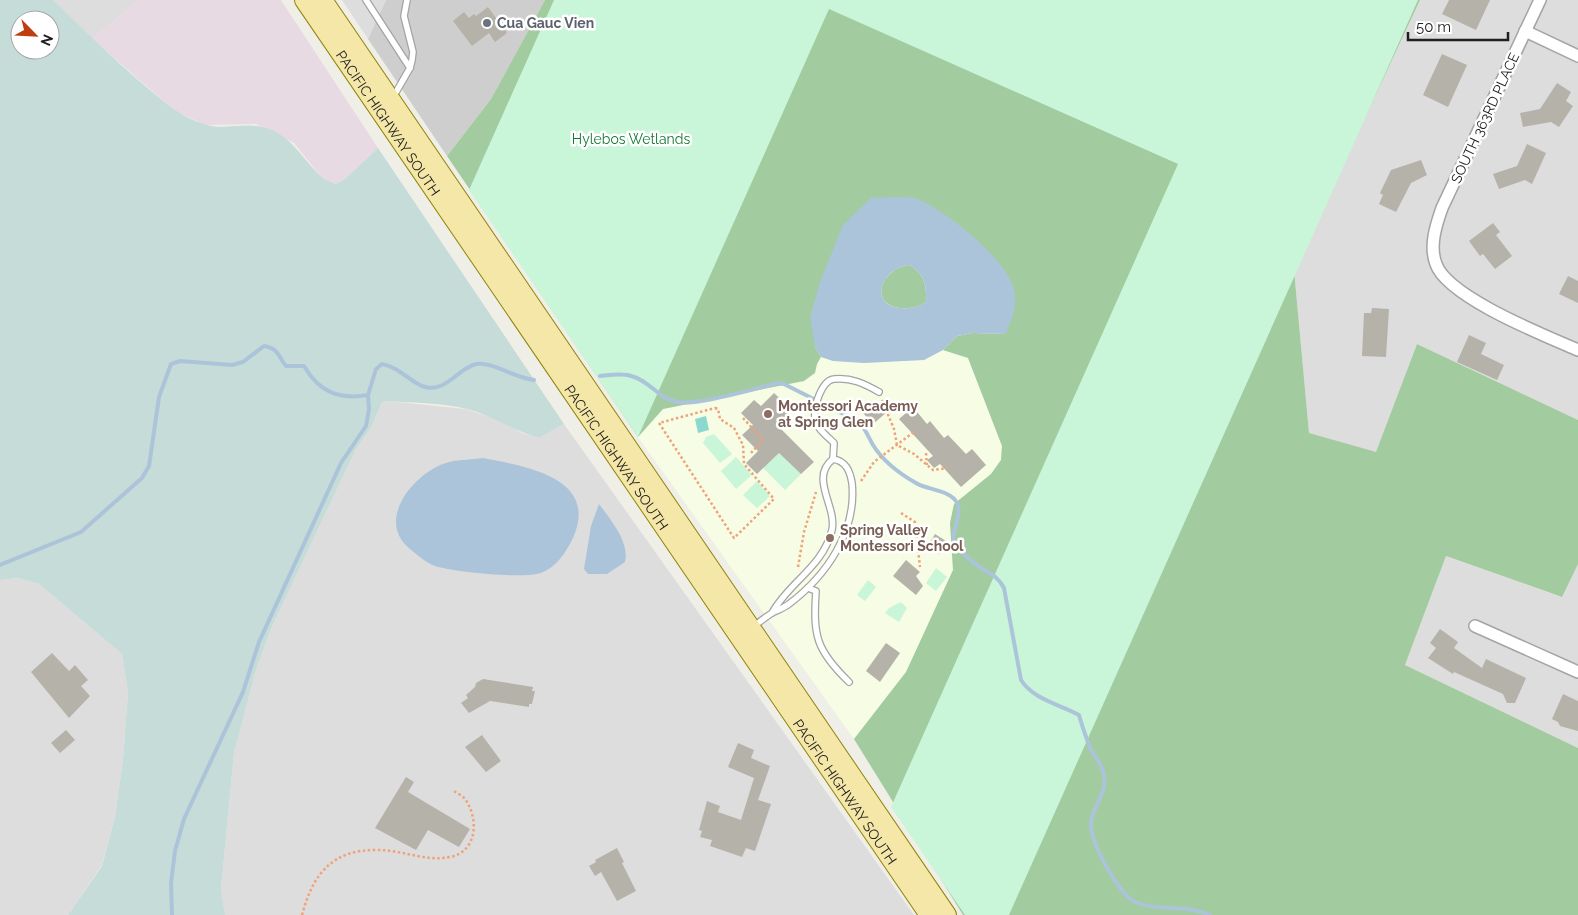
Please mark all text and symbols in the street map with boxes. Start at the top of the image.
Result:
north arrow [10,10,60,60]
scale bar [1408,10,1508,42]
place label: Cua Gauc Vien [497,15,594,31]
marker: Cua Gauc Vien [481,17,493,29]
text: 50 m [1416,18,1451,36]
text: N [37,32,56,48]
street label: PACIFIC HIGHWAY SOUTH [333,47,443,199]
street label: SOUTH 363RD PLACE [1448,50,1522,186]
park label: Hylebos Wetlands [572,131,690,147]
street label: PACIFIC HIGHWAY SOUTH [561,382,672,533]
place label: Montessori Academy at Spring Glen [778,398,918,430]
marker: Montessori Academy at Spring Glen [762,408,774,420]
place label: Spring Valley Montessori School [840,522,964,554]
marker: Spring Valley Montessori School [824,532,836,544]
street label: PACIFIC HIGHWAY SOUTH [790,716,900,868]

